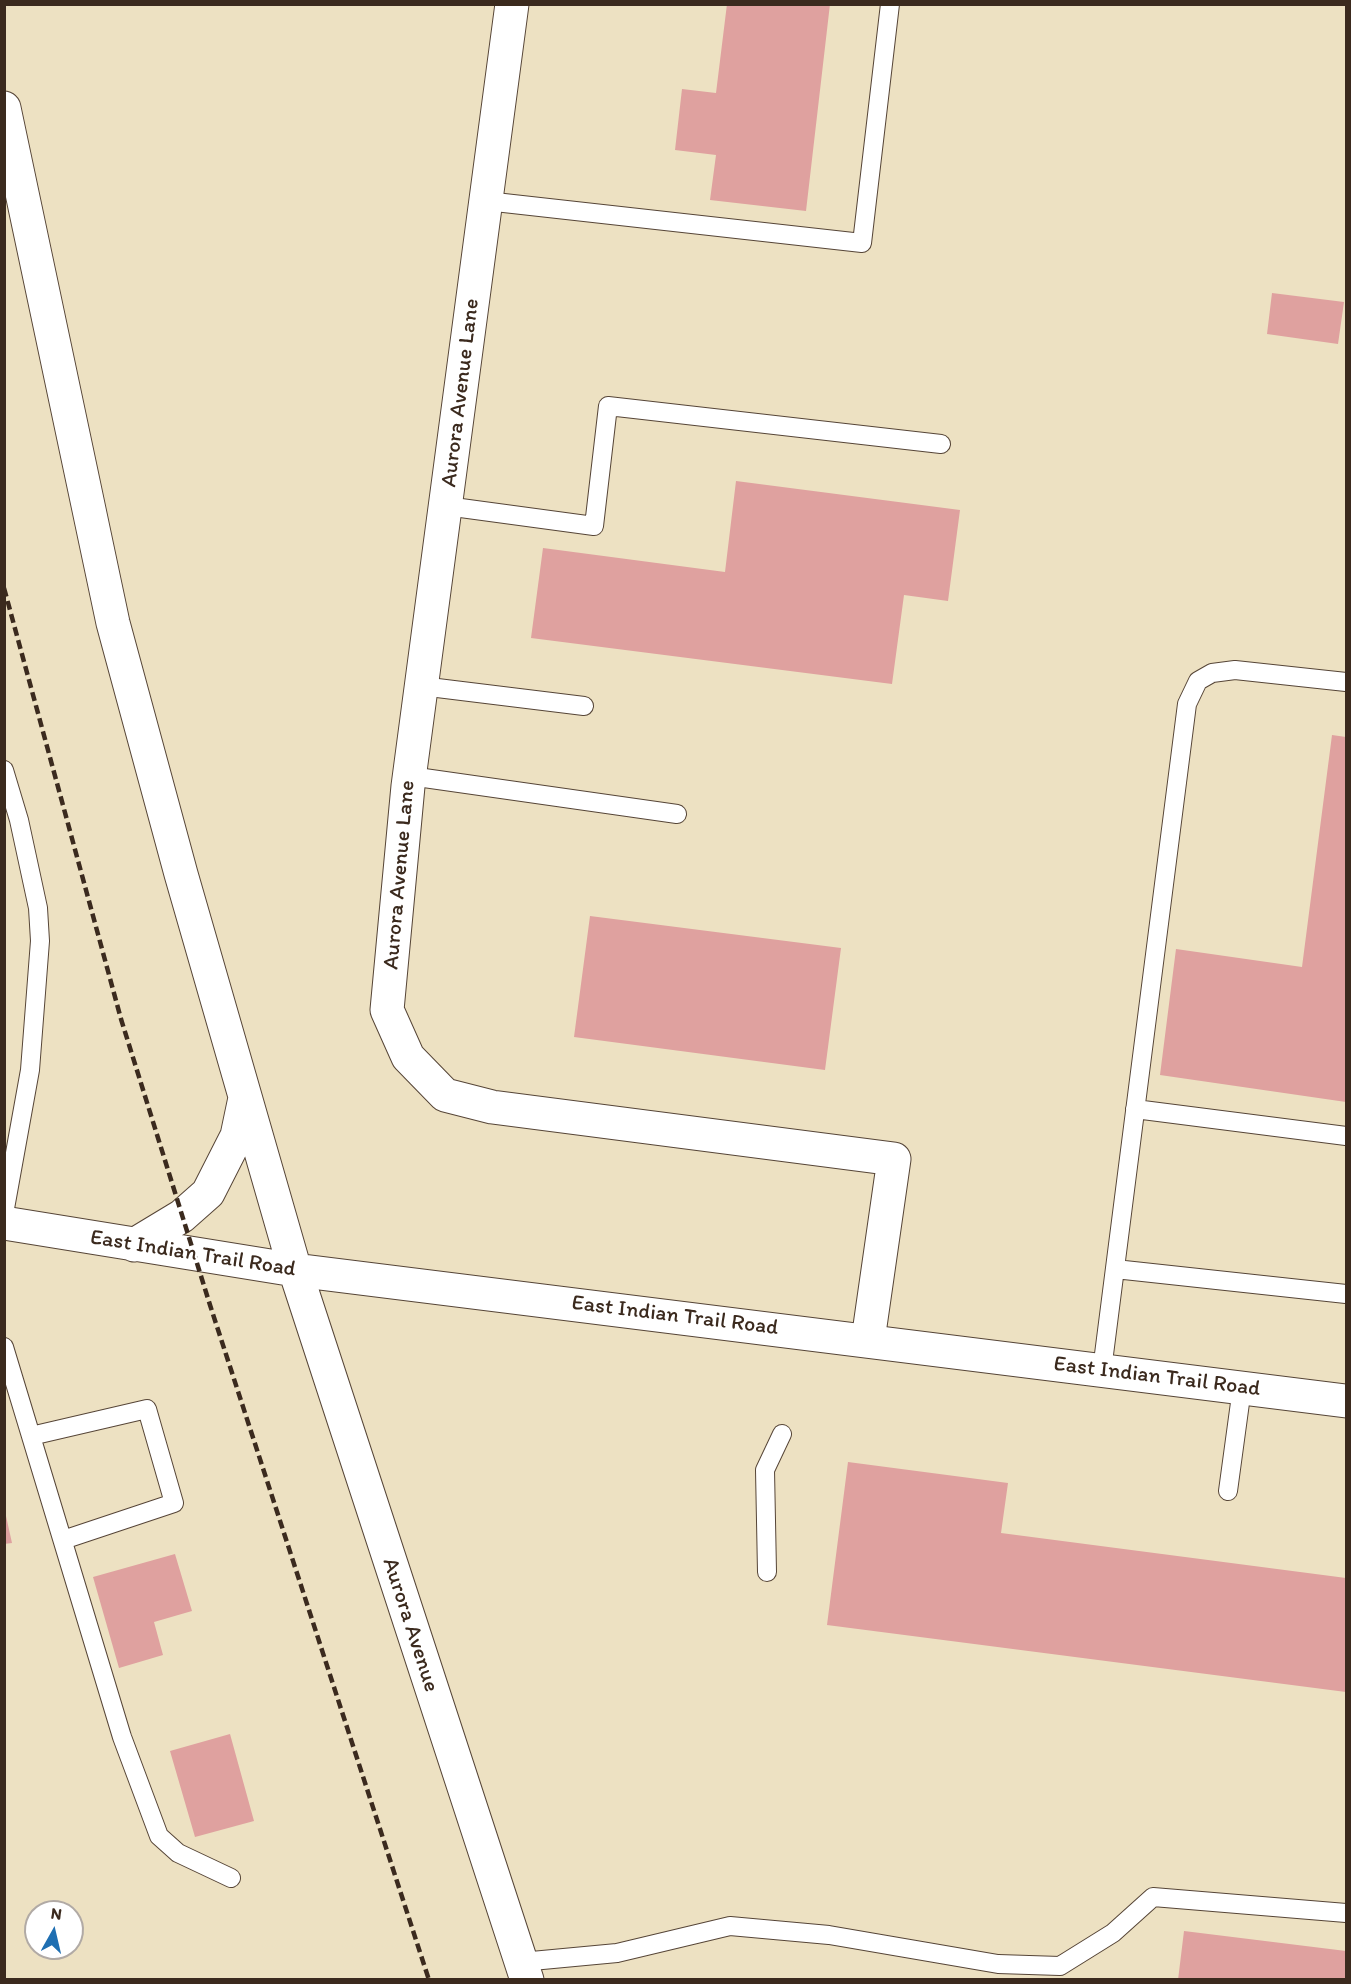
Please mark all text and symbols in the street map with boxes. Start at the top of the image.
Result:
street label: Aurora Avenue Lane [436,297,486,489]
street label: Aurora Avenue Lane [379,779,421,971]
street label: East Indian Trail Road [88,1225,298,1283]
street label: East Indian Trail Road [570,1290,780,1342]
street label: East Indian Trail Road [1052,1351,1262,1403]
street label: Aurora Avenue [376,1555,444,1695]
north arrow [24,1900,84,1960]
text: N [50,1904,63,1924]

